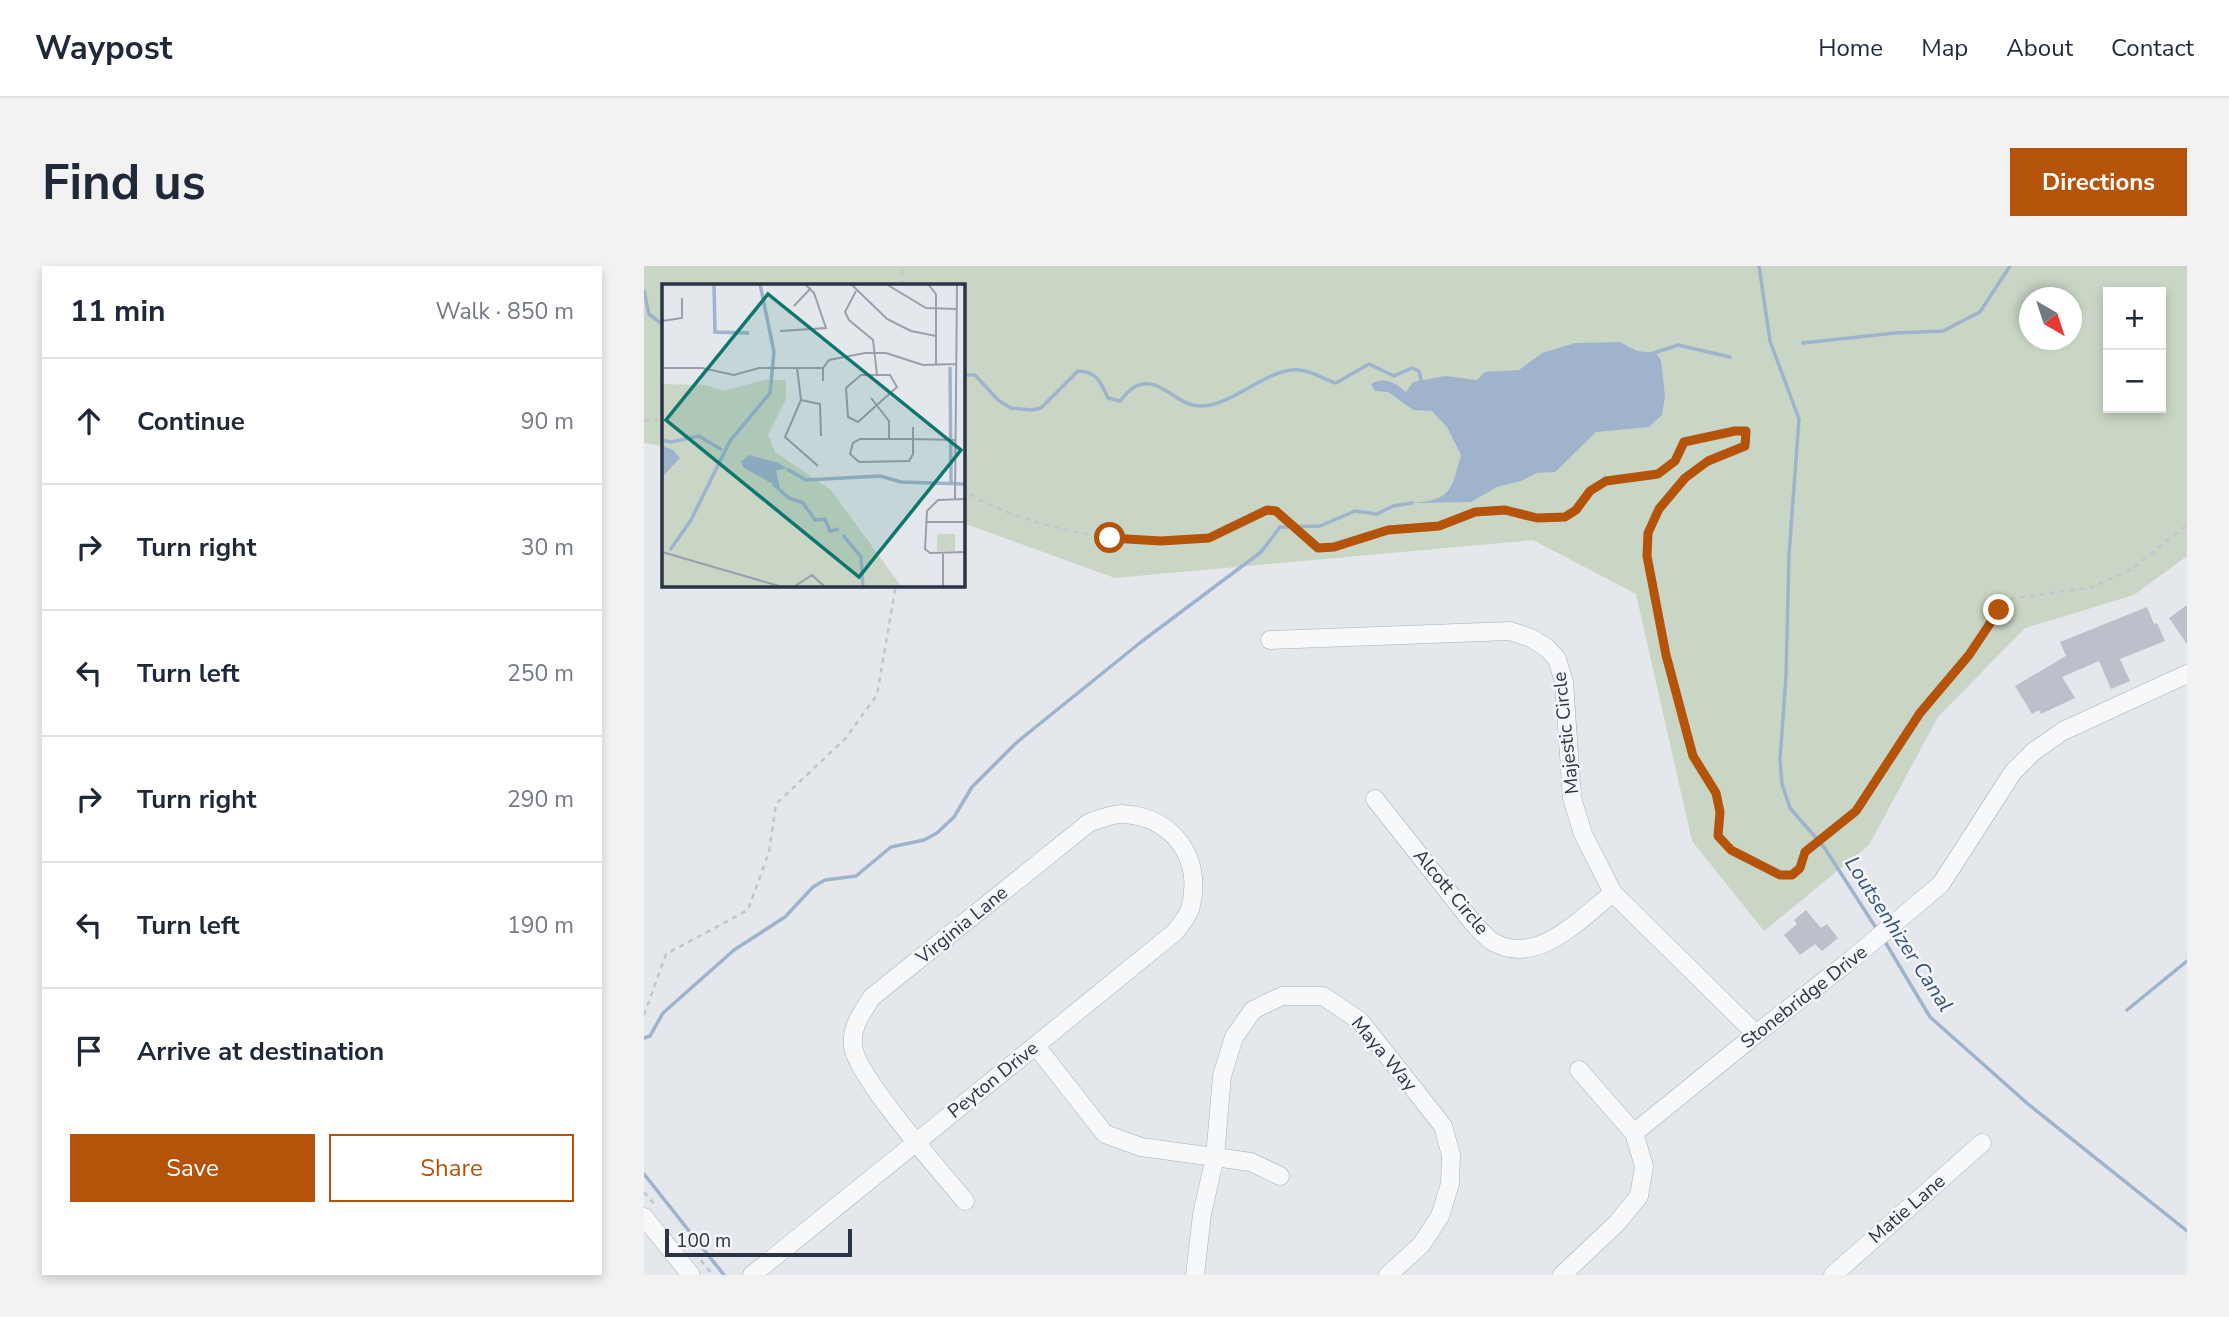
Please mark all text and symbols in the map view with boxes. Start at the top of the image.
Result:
text: Waypost [35,26,172,71]
text: Home [1818,32,1883,64]
text: Map [1921,32,1968,64]
text: About [2006,32,2073,64]
text: Contact [2111,32,2194,64]
button: Directions [2010,148,2187,216]
text: Find us [42,149,206,216]
inset map [662,284,964,586]
north arrow [2019,287,2082,350]
map controls [2103,287,2166,413]
button: + [2103,287,2166,350]
text: 11 min [70,291,166,332]
text: Walk · 850 m [435,296,574,327]
button: − [2103,350,2166,413]
icon: ahead [70,402,108,440]
text: Continue [137,404,245,439]
text: 90 m [521,406,574,437]
route start [1094,522,1125,553]
icon: right [70,528,108,566]
text: Turn right [137,530,256,565]
text: 30 m [521,532,574,563]
route end [1983,594,2014,625]
icon: left [70,654,108,692]
text: Turn left [137,656,240,691]
text: 250 m [507,658,574,689]
street label: Majestic Circle [1547,670,1585,796]
icon: right [70,780,108,818]
text: Turn right [137,782,256,817]
text: 290 m [507,784,574,815]
street label: Alcott Circle [1407,844,1495,940]
water label: Loutsenhizer Canal [1838,851,1960,1017]
street label: Virginia Lane [910,880,1013,971]
icon: left [70,906,108,944]
text: Turn left [137,908,240,943]
text: 190 m [507,910,574,941]
street label: Stonebridge Drive [1735,939,1873,1055]
street label: Maya Way [1345,1011,1423,1097]
icon: arrive [70,1032,108,1070]
text: Arrive at destination [137,1034,384,1069]
street label: Peyton Drive [942,1035,1044,1125]
button: Save [70,1134,315,1202]
button: Share [329,1134,574,1202]
street label: Matie Lane [1863,1168,1951,1250]
scale bar [665,1226,852,1258]
text: 100 m [676,1228,731,1254]

